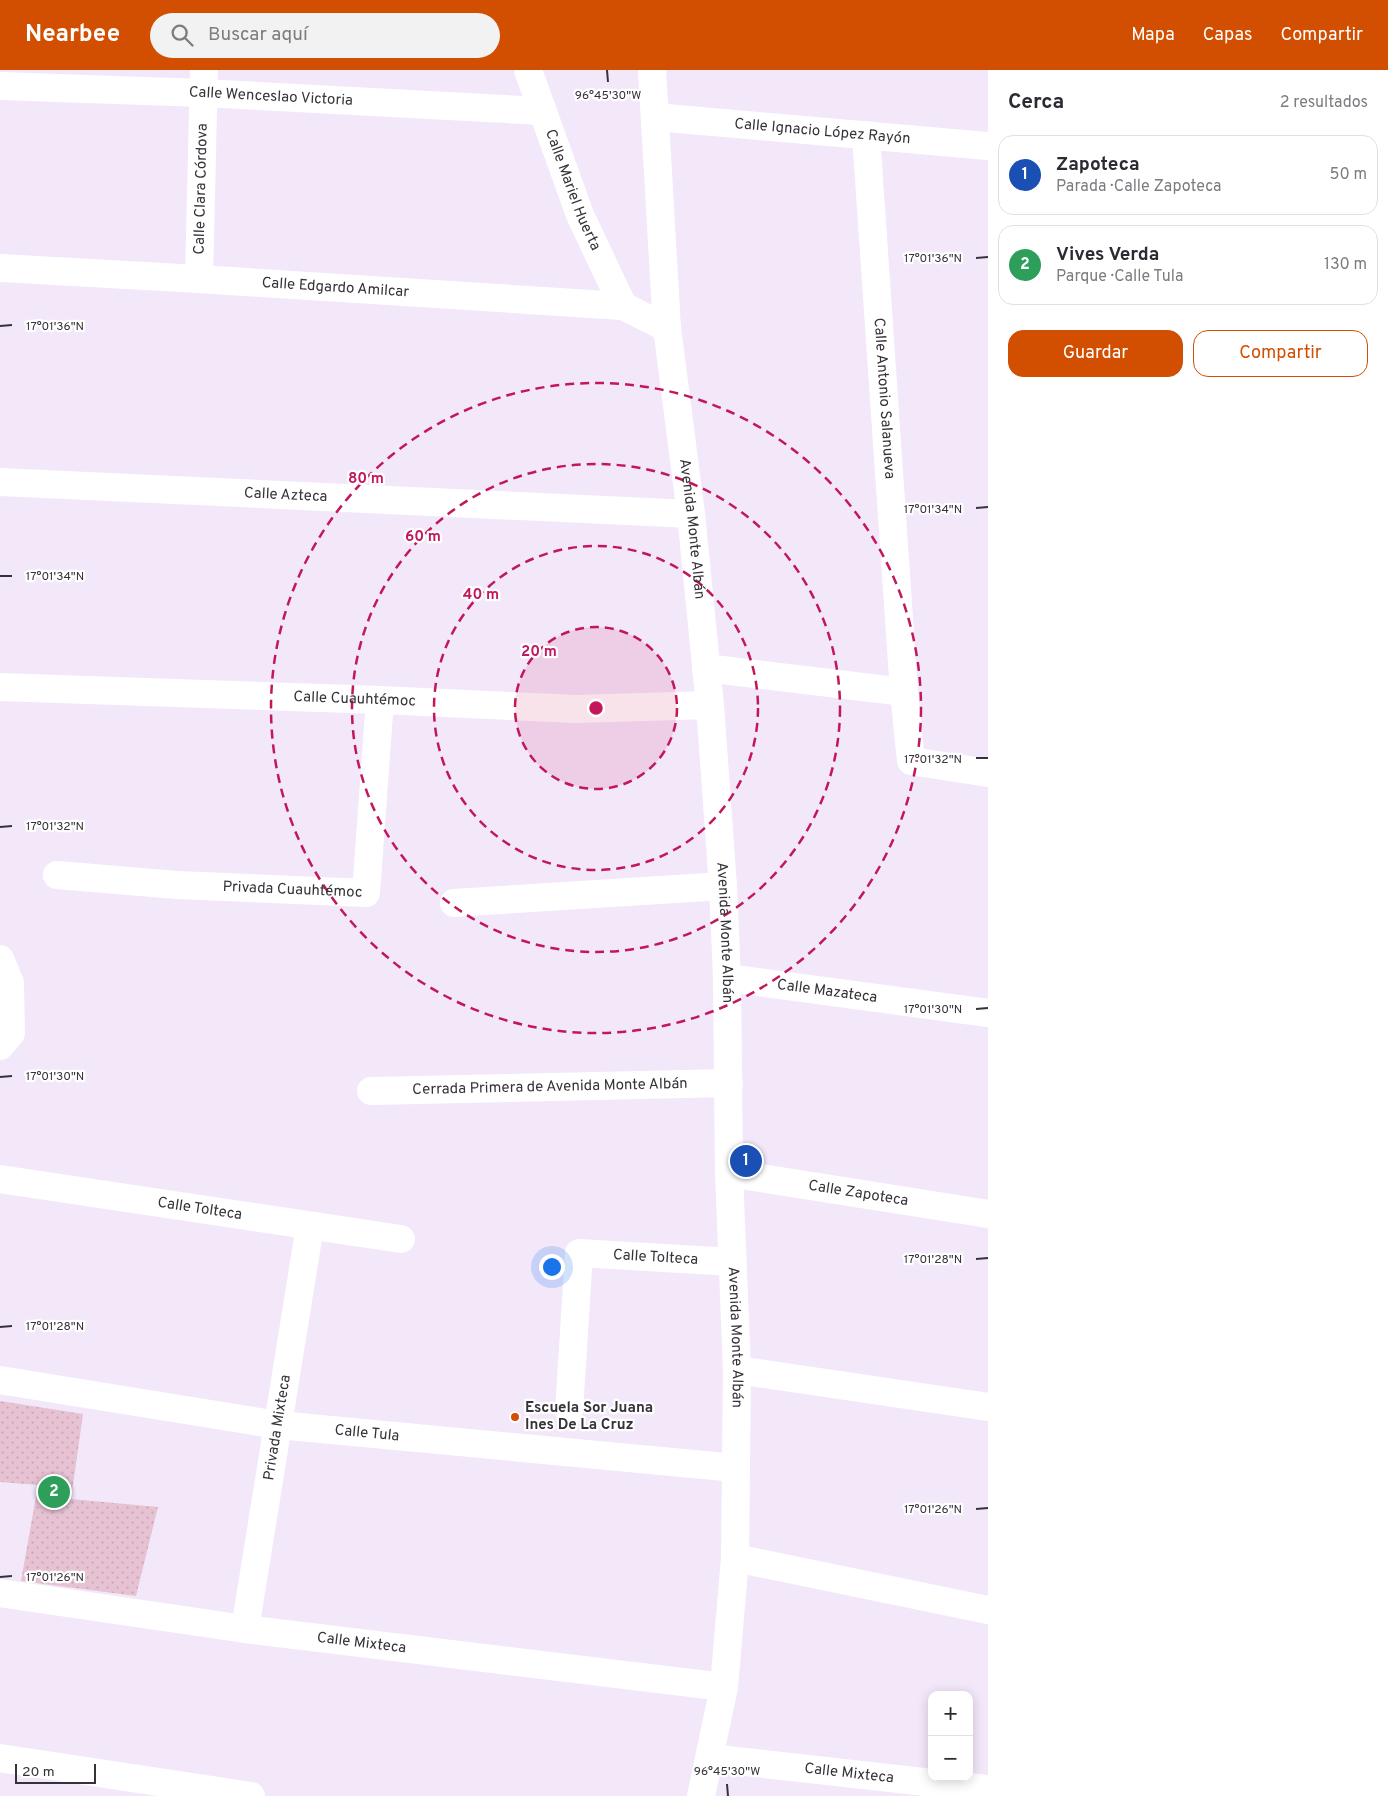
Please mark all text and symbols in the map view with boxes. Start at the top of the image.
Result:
search box [150,13,500,58]
text: Nearbee [25,20,120,50]
icon: search [168,21,196,49]
text: Buscar aquí [208,23,308,47]
text: Mapa [1131,24,1175,47]
text: Capas [1203,24,1252,47]
text: Compartir [1280,24,1363,47]
street label: Calle Wenceslao Victoria [188,83,353,110]
text: 96°45'30"W [575,88,641,104]
text: Cerca [1008,89,1064,116]
text: 2 resultados [1280,93,1368,113]
street label: Calle Ignacio López Rayón [734,114,911,149]
street label: Calle Clara Córdova [190,123,212,255]
street label: Calle Mariel Huerta [541,127,605,254]
text: Zapoteca [1056,153,1140,177]
text: 1 [1022,165,1028,185]
text: 50 m [1330,165,1367,185]
text: Parada · Calle Zapoteca [1056,177,1222,197]
text: Vives Verda [1056,243,1159,267]
text: 17°01'36"N [904,251,962,267]
text: 2 [1020,255,1030,275]
text: 130 m [1324,255,1367,275]
text: Parque · Calle Tula [1056,267,1183,287]
street label: Calle Edgardo Amilcar [261,274,410,302]
street label: Calle Antonio Salanueva [869,317,899,480]
text: 17°01'36"N [26,319,84,335]
button: Guardar [1008,330,1183,377]
button: Compartir [1193,330,1368,377]
street label: Avenida Monte Albán [674,458,709,600]
text: 80 m [348,470,384,489]
street label: Calle Azteca [244,484,328,507]
text: 17°01'34"N [904,502,962,518]
text: 60 m [405,528,441,547]
text: 17°01'34"N [26,569,84,585]
text: 40 m [463,586,499,605]
text: 20 m [521,643,557,662]
street label: Calle Cuauhtémoc [293,688,416,711]
centre of rings [587,699,605,717]
text: 17°01'32"N [904,752,962,768]
text: 17°01'32"N [26,819,84,835]
street label: Avenida Monte Albán [712,861,737,1003]
street label: Privada Cuauhtémoc [222,877,363,902]
street label: Calle Mazateca [776,975,878,1008]
text: 17°01'30"N [904,1002,962,1018]
text: 17°01'30"N [26,1069,84,1085]
street label: Cerrada Primera de Avenida Monte Albán [412,1074,688,1100]
pin: 1 [730,1142,762,1180]
street label: Calle Zapoteca [807,1176,910,1211]
street label: Calle Tolteca [156,1193,243,1225]
street label: Calle Tolteca [612,1246,699,1269]
text: 17°01'28"N [904,1252,962,1268]
your location [539,1254,565,1280]
street label: Avenida Monte Albán [723,1266,747,1408]
text: 17°01'28"N [26,1319,84,1335]
street label: Privada Mixteca [260,1373,295,1482]
place label: Escuela Sor Juana Ines De La Cruz [525,1399,653,1435]
marker: Escuela Sor Juana Ines De La Cruz [509,1411,521,1423]
street label: Calle Tula [334,1421,400,1446]
pin: 2 [38,1473,70,1511]
text: 17°01'26"N [904,1502,962,1518]
text: 17°01'26"N [26,1570,84,1586]
street label: Calle Mixteca [316,1628,407,1658]
map controls [928,1691,973,1781]
button: + [928,1691,973,1736]
button: − [928,1736,973,1781]
street label: Calle Mixteca [804,1759,895,1788]
scale bar [15,1761,96,1784]
text: 20 m [22,1764,55,1781]
text: 96°45'30"W [694,1764,760,1780]

